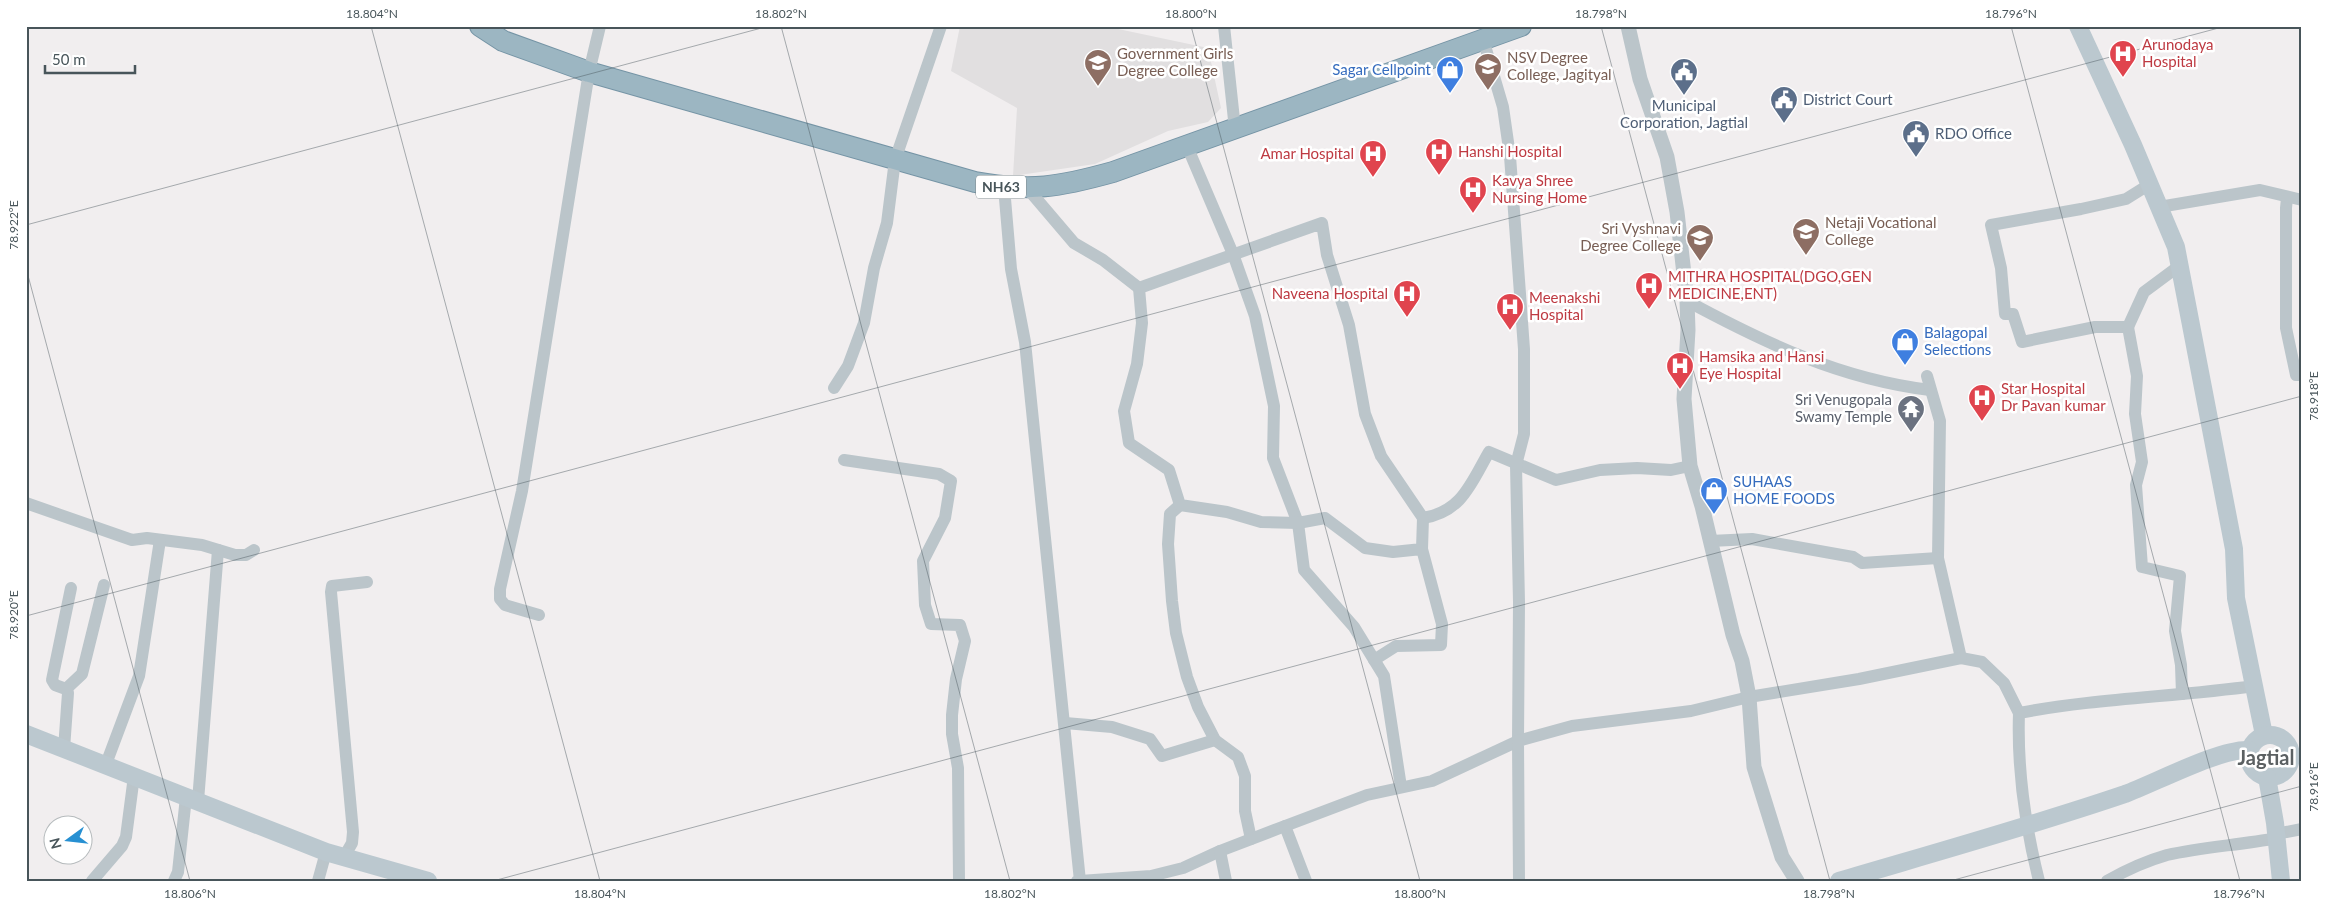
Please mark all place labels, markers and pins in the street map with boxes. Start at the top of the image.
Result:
place label: Arunodaya Hospital [2142,35,2214,70]
hospital icon: Arunodaya Hospital [2108,39,2138,78]
place label: Government Girls Degree College [1117,44,1233,79]
school or university icon: Government Girls Degree College [1083,48,1113,87]
place label: NSV Degree College, Jagityal [1507,48,1612,83]
school or university icon: NSV Degree College, Jagityal [1473,52,1503,91]
shop icon: Sagar Cellpoint [1435,55,1465,94]
public building icon: Municipal Corporation, Jagtial [1669,57,1699,96]
place label: Sagar Cellpoint [1332,60,1432,78]
public building icon: District Court [1769,85,1799,124]
place label: District Court [1803,90,1893,108]
place label: Municipal Corporation, Jagtial [1620,96,1748,131]
public building icon: RDO Office [1901,119,1931,158]
place label: RDO Office [1935,124,2012,142]
hospital icon: Hanshi Hospital [1424,137,1454,176]
hospital icon: Amar Hospital [1358,139,1388,178]
place label: Hanshi Hospital [1458,142,1562,160]
place label: Amar Hospital [1260,144,1354,162]
place label: Kavya Shree Nursing Home [1492,171,1587,206]
hospital icon: Kavya Shree Nursing Home [1458,175,1488,214]
place label: Netaji Vocational College [1825,213,1937,248]
school or university icon: Netaji Vocational College [1791,217,1821,256]
place label: Sri Vyshnavi Degree College [1580,219,1681,254]
school or university icon: Sri Vyshnavi Degree College [1685,223,1715,262]
place label: MITHRA HOSPITAL(DGO,GEN MEDICINE,ENT) [1668,267,1872,302]
hospital icon: MITHRA HOSPITAL(DGO,GEN MEDICINE,ENT) [1634,271,1664,310]
hospital icon: Naveena Hospital [1392,279,1422,318]
place label: Naveena Hospital [1272,284,1388,302]
place label: Meenakshi Hospital [1529,288,1600,323]
hospital icon: Meenakshi Hospital [1495,292,1525,331]
place label: Balagopal Selections [1924,323,1991,358]
shop icon: Balagopal Selections [1890,327,1920,366]
place label: Hamsika and Hansi Eye Hospital [1699,347,1824,382]
hospital icon: Hamsika and Hansi Eye Hospital [1665,351,1695,390]
place label: Star Hospital Dr Pavan kumar [2001,379,2106,414]
hospital icon: Star Hospital Dr Pavan kumar [1967,383,1997,422]
place label: Sri Venugopala Swamy Temple [1795,390,1892,425]
temple icon: Sri Venugopala Swamy Temple [1896,394,1926,433]
place label: SUHAAS HOME FOODS [1733,472,1835,507]
shop icon: SUHAAS HOME FOODS [1699,476,1729,515]

